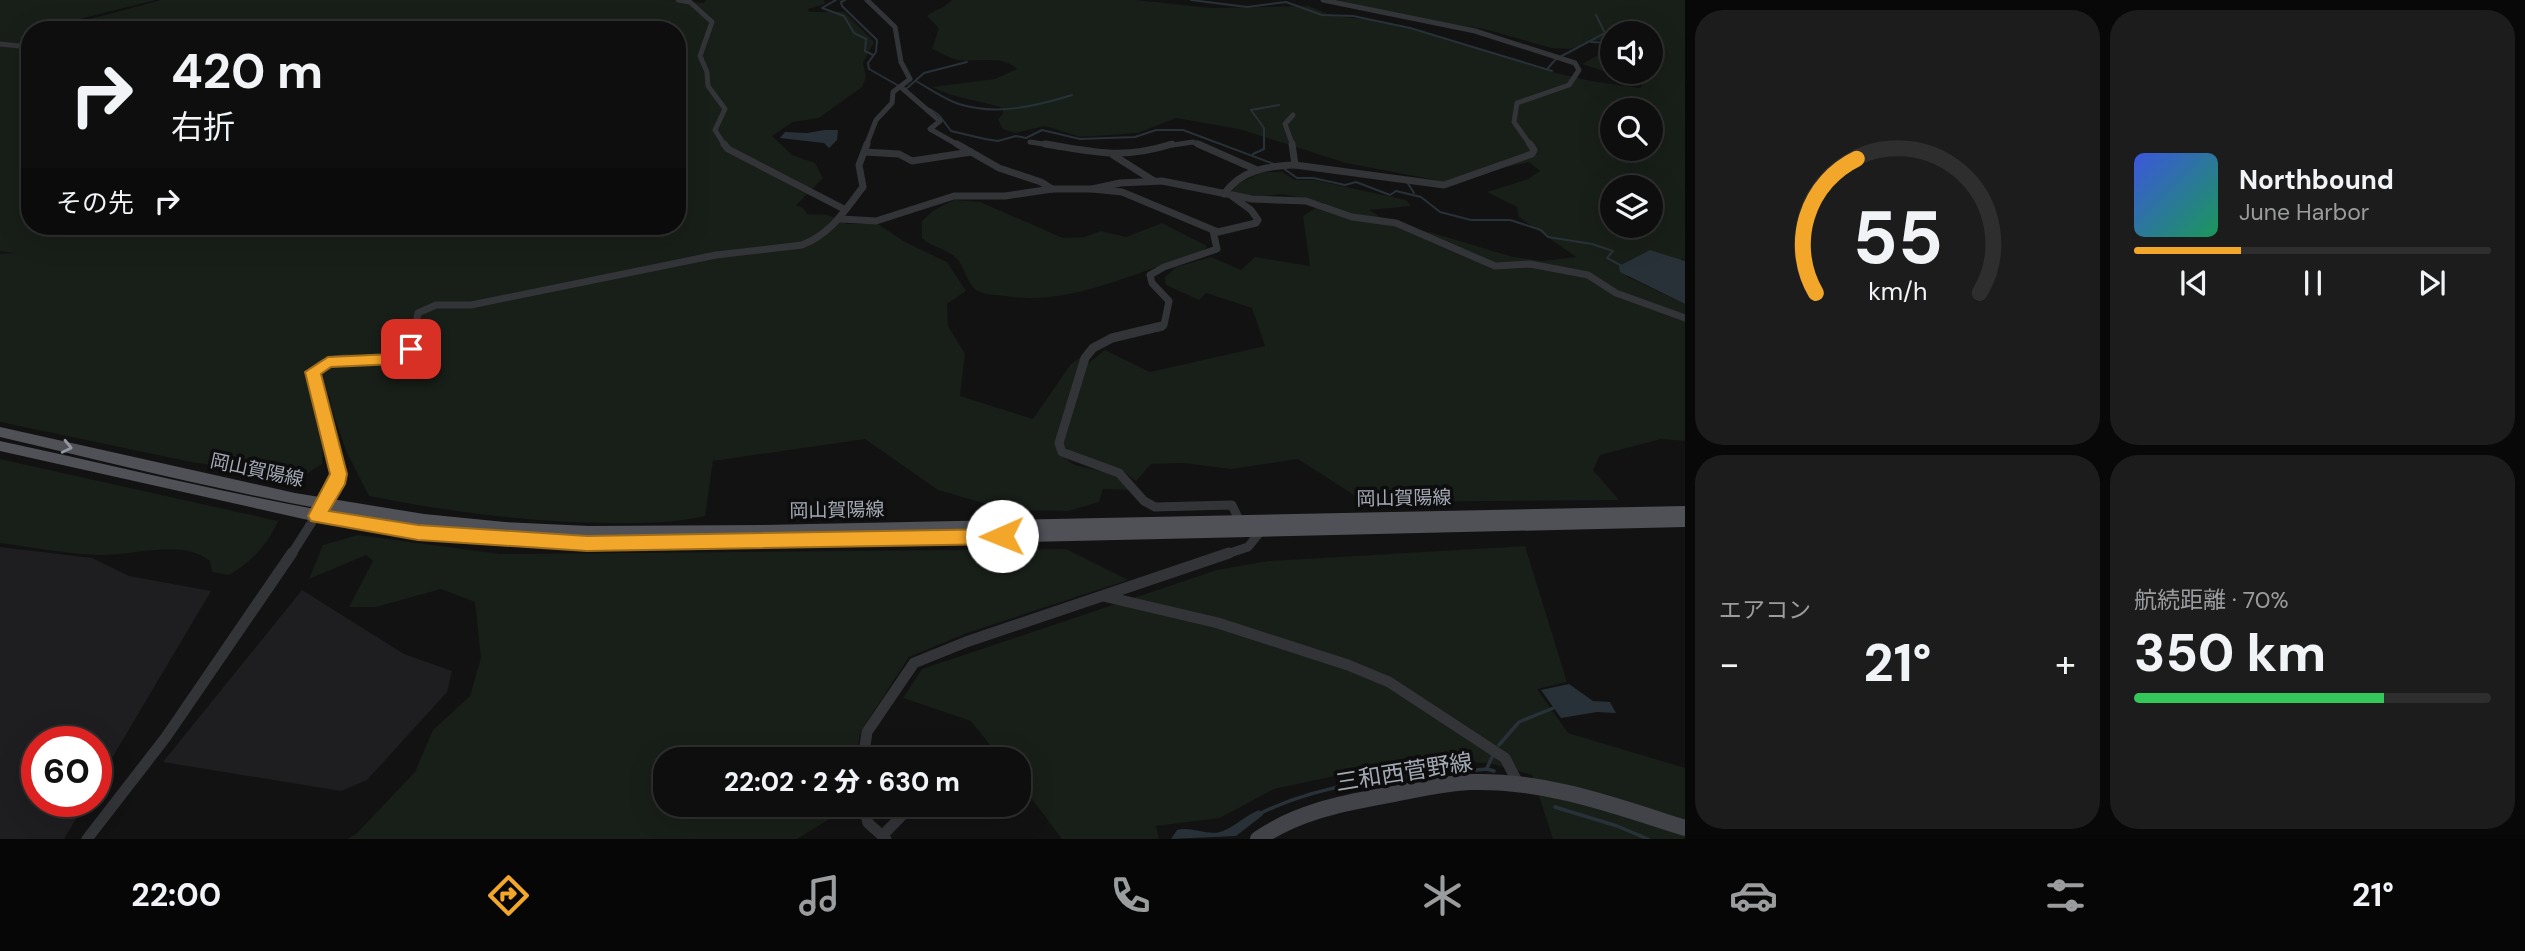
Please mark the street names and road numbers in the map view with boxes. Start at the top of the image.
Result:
street label: 岡山賀陽線 [208,448,306,492]
street label: 岡山賀陽線 [1356,485,1452,511]
street label: 岡山賀陽線 [789,497,885,523]
street label: 三和西菅野線 [1334,746,1474,798]

